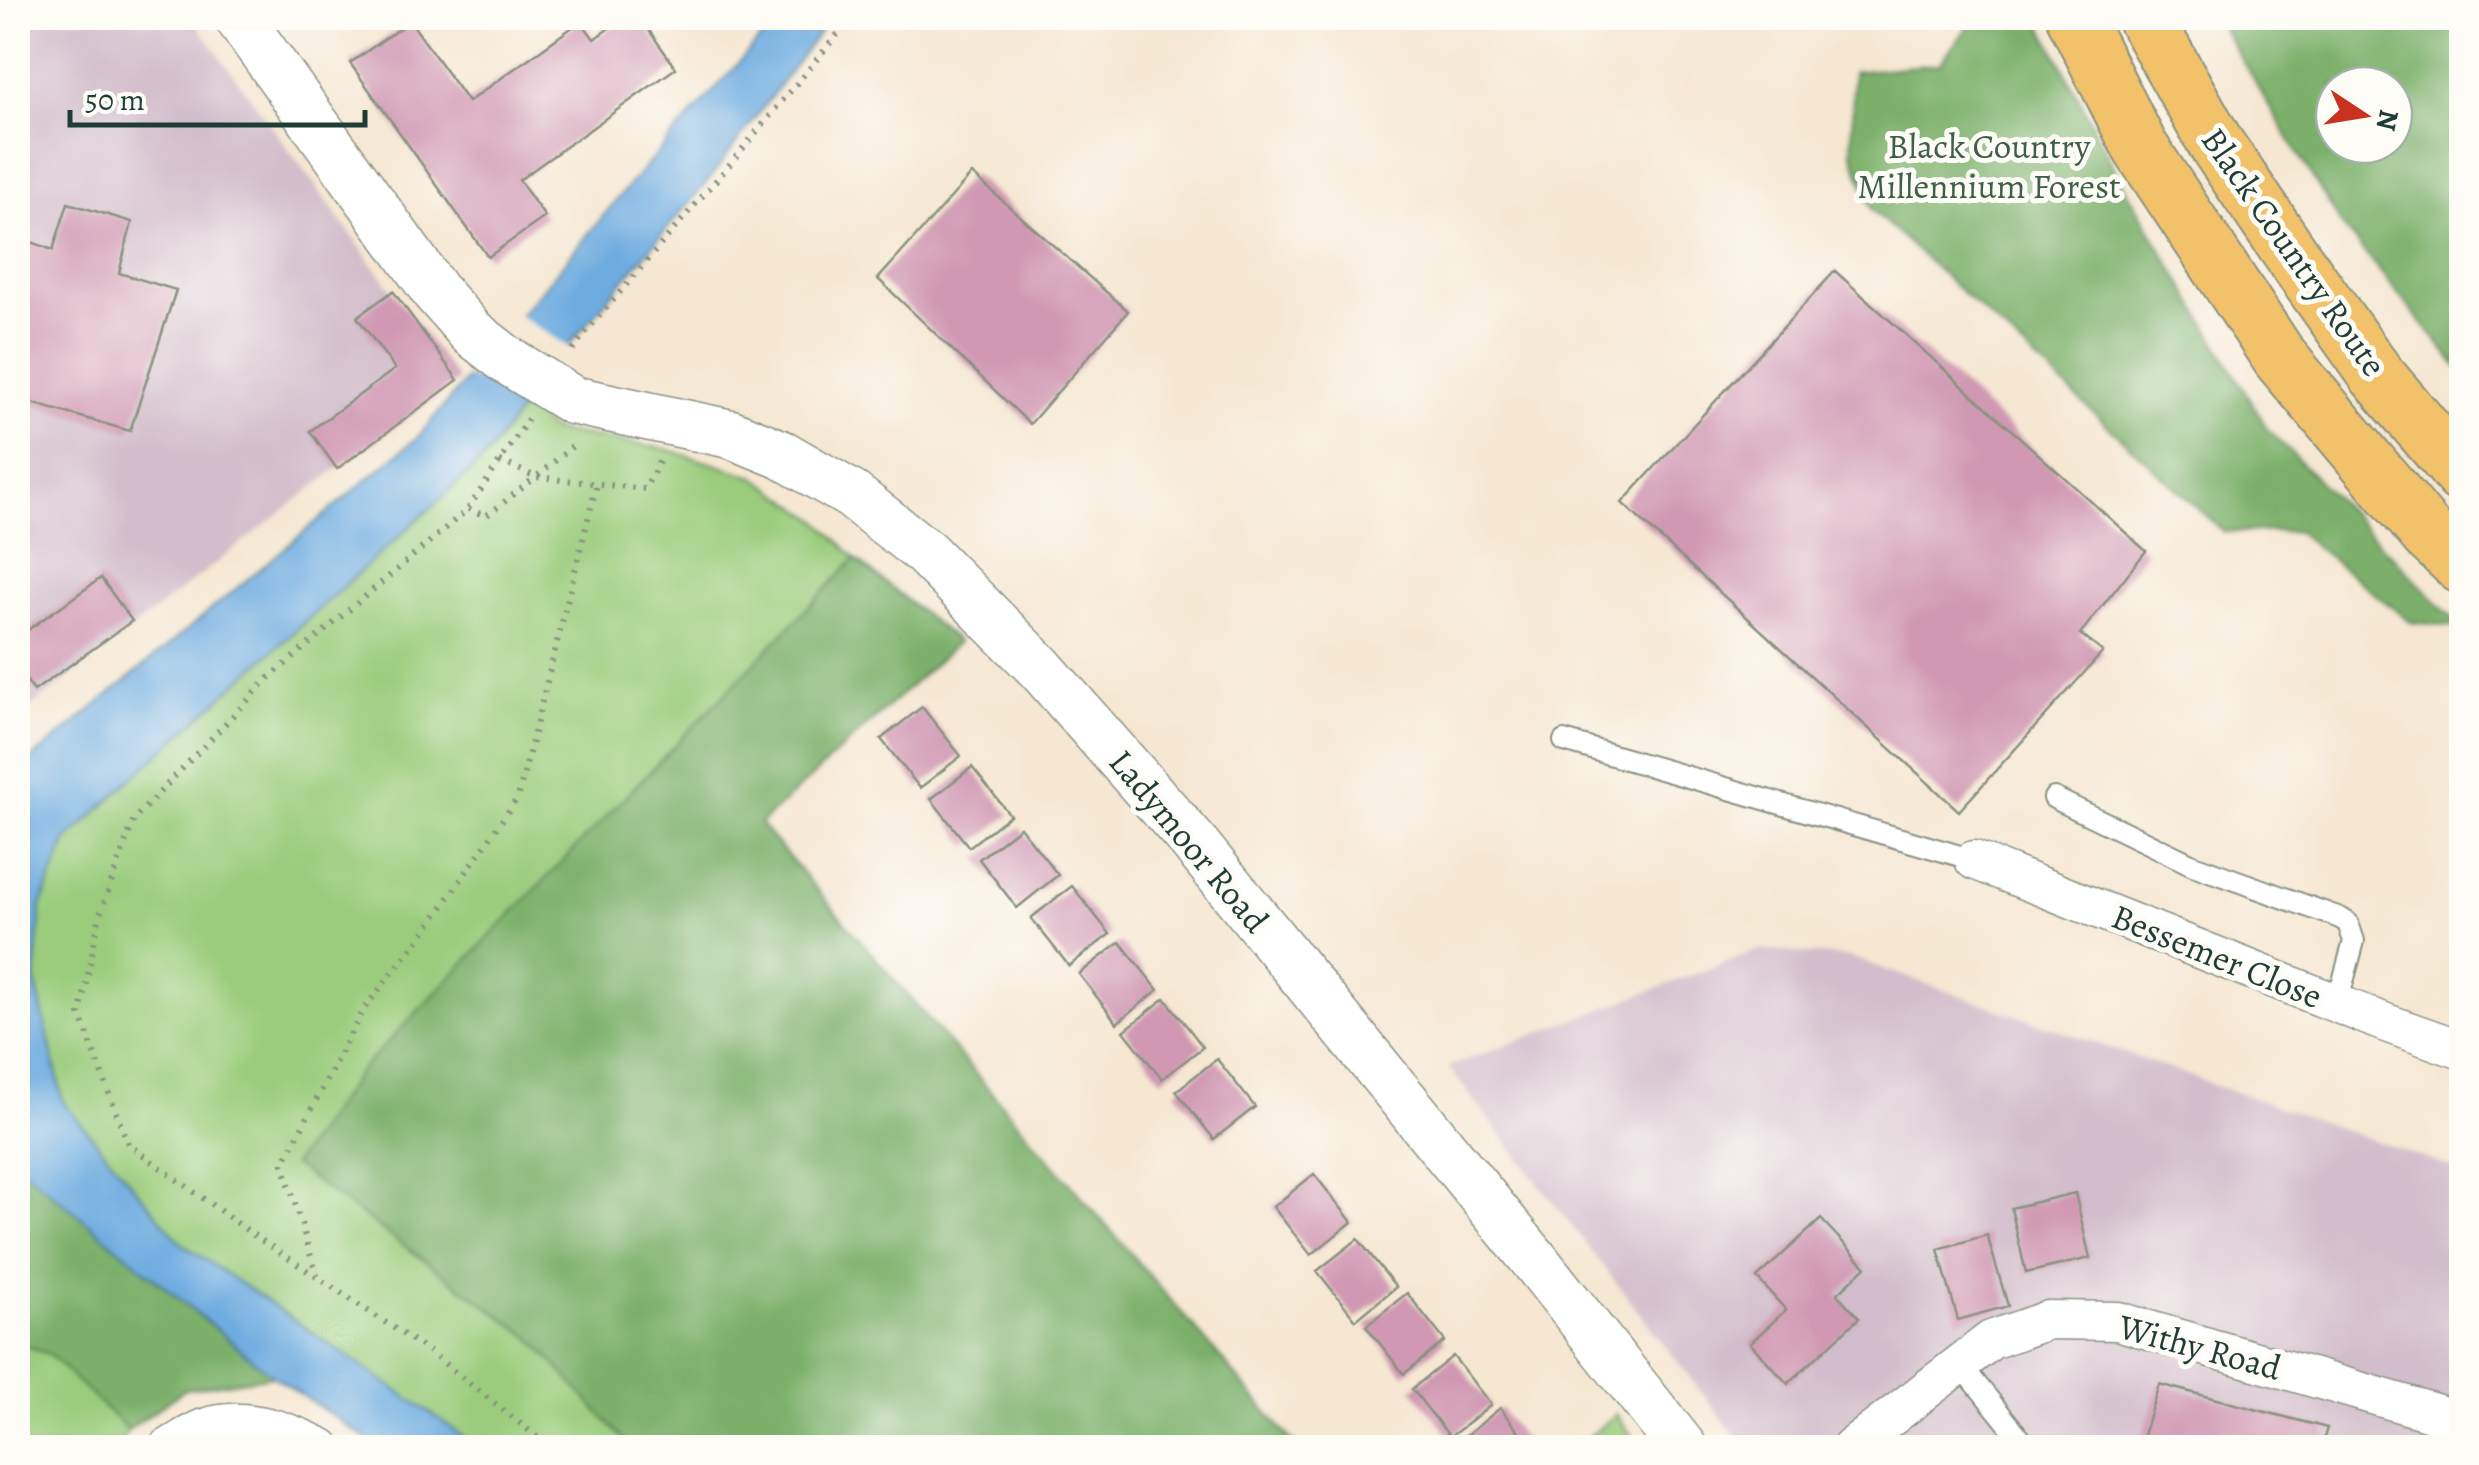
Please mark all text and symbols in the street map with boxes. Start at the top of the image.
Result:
scale bar [70,65,365,127]
north arrow [2314,65,2414,165]
text: 50 m [85,80,145,120]
text: N [2367,106,2408,134]
street label: Black Country Route [2190,118,2398,386]
park label: Black Country Millennium Forest [1857,122,2121,210]
street label: Ladymoor Road [1098,739,1280,943]
street label: Bessemer Close [2105,892,2329,1020]
street label: Withy Road [2113,1302,2287,1392]

